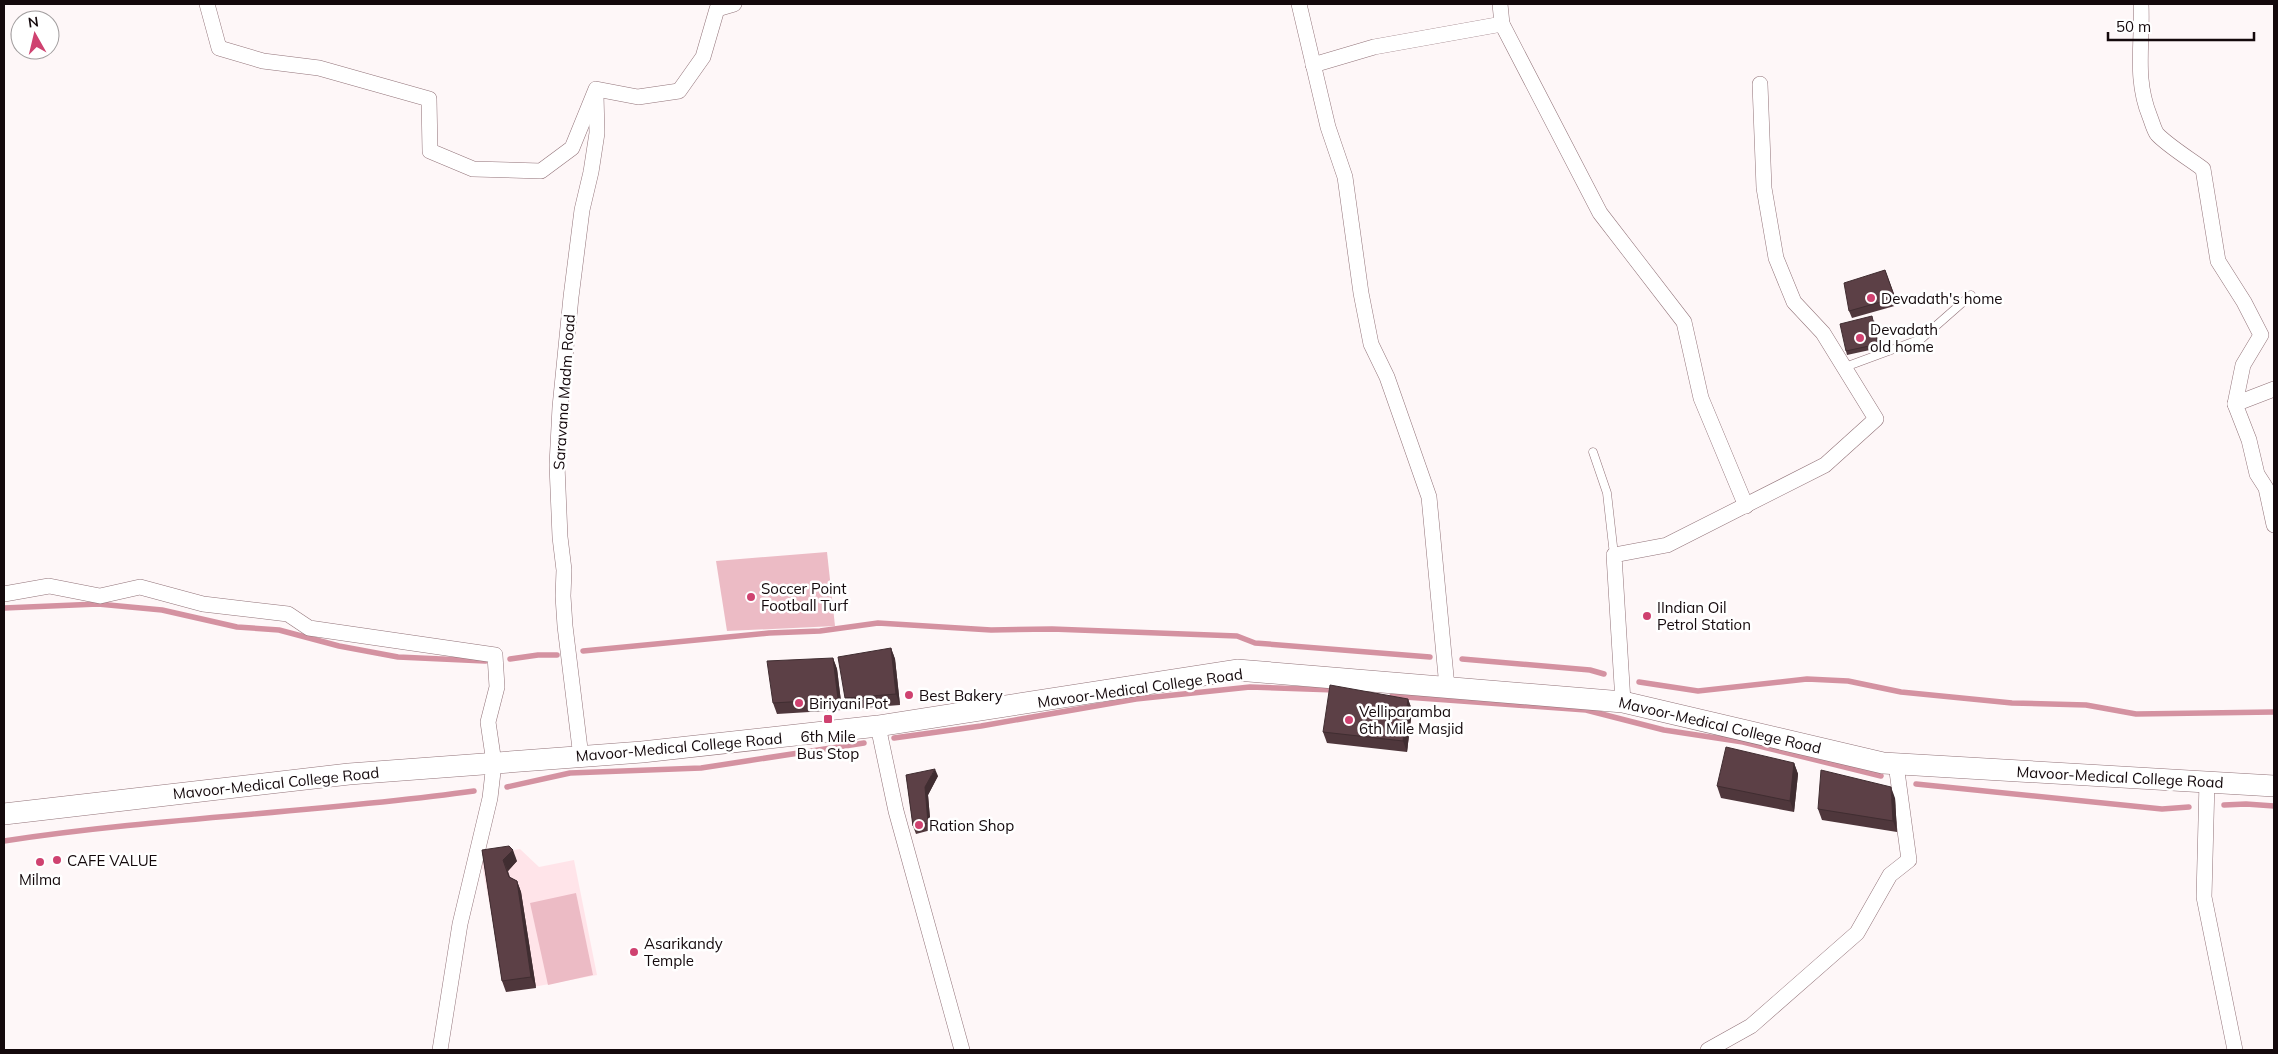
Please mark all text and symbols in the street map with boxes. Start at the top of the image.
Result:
north arrow [10,10,60,60]
scale bar [2108,10,2254,42]
text: N [27,12,40,32]
text: 50 m [2116,17,2151,36]
place label: Devadath's home [1881,289,2002,308]
marker: Devadath's home [1865,292,1877,304]
street label: Saravana Madm Road [549,314,579,470]
place label: Devadath old home [1870,320,1938,356]
marker: Devadath old home [1854,332,1866,344]
place label: Soccer Point Football Turf [761,579,849,615]
marker: Soccer Point Football Turf [745,591,757,603]
place label: IIndian Oil Petrol Station [1657,598,1751,634]
marker: IIndian Oil Petrol Station [1641,610,1653,622]
street label: Mavoor-Medical College Road [1036,664,1244,712]
place label: Best Bakery [919,686,1003,705]
marker: Best Bakery [903,689,915,701]
street label: Mavoor-Medical College Road [1617,692,1823,758]
place label: Biriyani Pot [809,694,888,713]
marker: Biriyani Pot [793,697,805,709]
place label: Velliparamba 6th Mile Masjid [1359,702,1464,738]
marker: 6th Mile Bus Stop [822,713,834,725]
marker: Velliparamba 6th Mile Masjid [1343,714,1355,726]
place label: 6th Mile Bus Stop [797,727,859,763]
street label: Mavoor-Medical College Road [575,729,783,765]
street label: Mavoor-Medical College Road [2016,762,2224,792]
street label: Mavoor-Medical College Road [172,763,380,803]
place label: Ration Shop [929,816,1014,835]
marker: Ration Shop [913,819,925,831]
place label: CAFE VALUE [67,851,158,870]
marker: CAFE VALUE [51,854,63,866]
marker: Milma [34,856,46,868]
place label: Milma [19,870,61,889]
place label: Asarikandy Temple [644,934,723,970]
marker: Asarikandy Temple [628,946,640,958]

